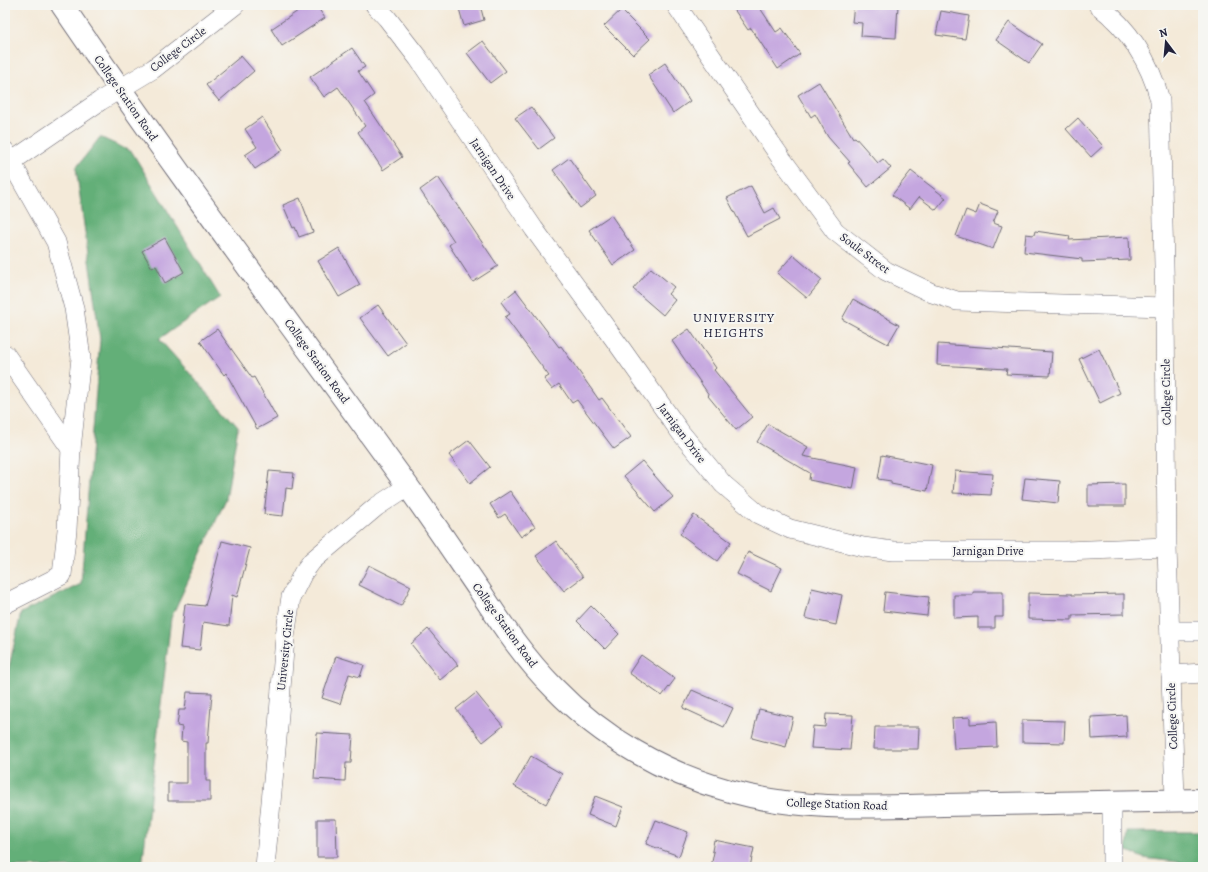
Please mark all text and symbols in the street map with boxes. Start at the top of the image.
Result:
north arrow [1146,22,1186,62]
street label: College Circle [147,23,209,75]
text: N [1157,25,1169,41]
street label: College Station Road [90,52,162,145]
street label: Jarnigan Drive [466,135,520,203]
street label: Soule Street [837,229,893,277]
district label: UNIVERSITY HEIGHTS [693,309,775,341]
street label: College Station Road [281,315,354,407]
street label: College Circle [1157,359,1175,425]
street label: Jarnigan Drive [654,400,710,466]
street label: Jarnigan Drive [952,543,1024,559]
street label: College Station Road [469,579,542,671]
street label: University Circle [273,609,297,691]
street label: College Circle [1163,682,1181,750]
street label: College Station Road [786,794,888,814]

